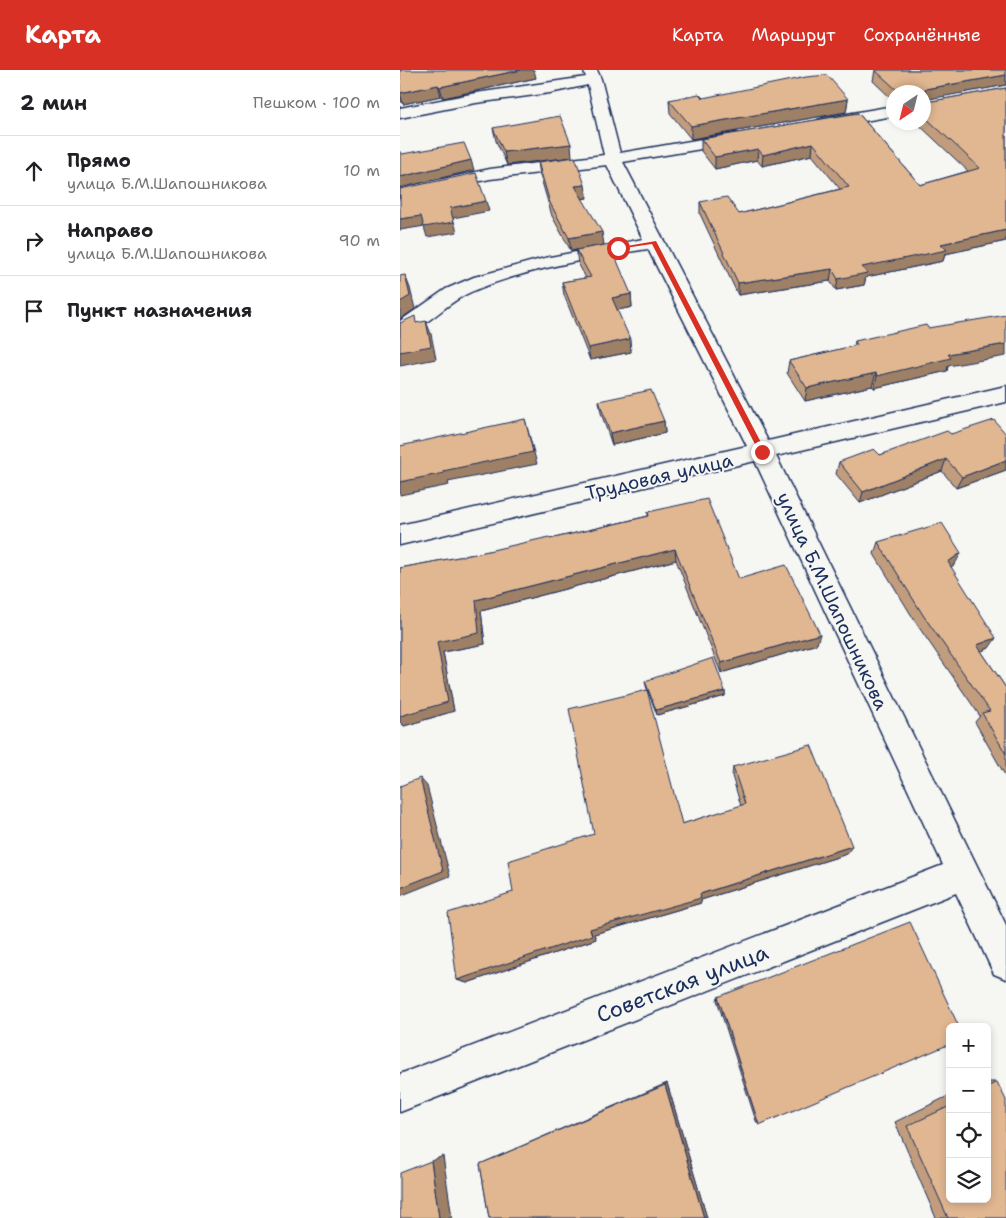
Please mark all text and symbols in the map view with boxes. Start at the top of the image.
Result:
text: Карта [25,19,101,51]
text: Карта [672,23,723,47]
text: Маршрут [751,23,835,47]
text: Сохранённые [863,23,981,47]
north arrow [886,85,931,130]
text: 2 мин [20,89,87,117]
text: Пешком · 100 m [253,92,380,113]
text: Прямо [67,148,131,173]
icon: ahead [20,157,48,185]
text: 10 m [343,160,380,181]
text: улица Б.М.Шапошникова [67,173,267,194]
text: Направо [67,218,153,243]
icon: right [20,227,48,255]
text: 90 m [339,230,380,251]
route start [607,237,630,260]
text: улица Б.М.Шапошникова [67,243,267,264]
icon: arrive [20,297,48,325]
text: Пункт назначения [67,298,252,323]
route end [751,441,774,464]
street label: Трудовая улица [583,447,735,506]
street label: улица Б.М.Шапошникова [771,488,894,714]
street label: Советская улица [592,937,773,1030]
map controls [946,1023,991,1203]
button: + [946,1023,991,1068]
button: − [946,1068,991,1113]
button: locate [946,1113,991,1158]
button: layers [946,1158,991,1203]

